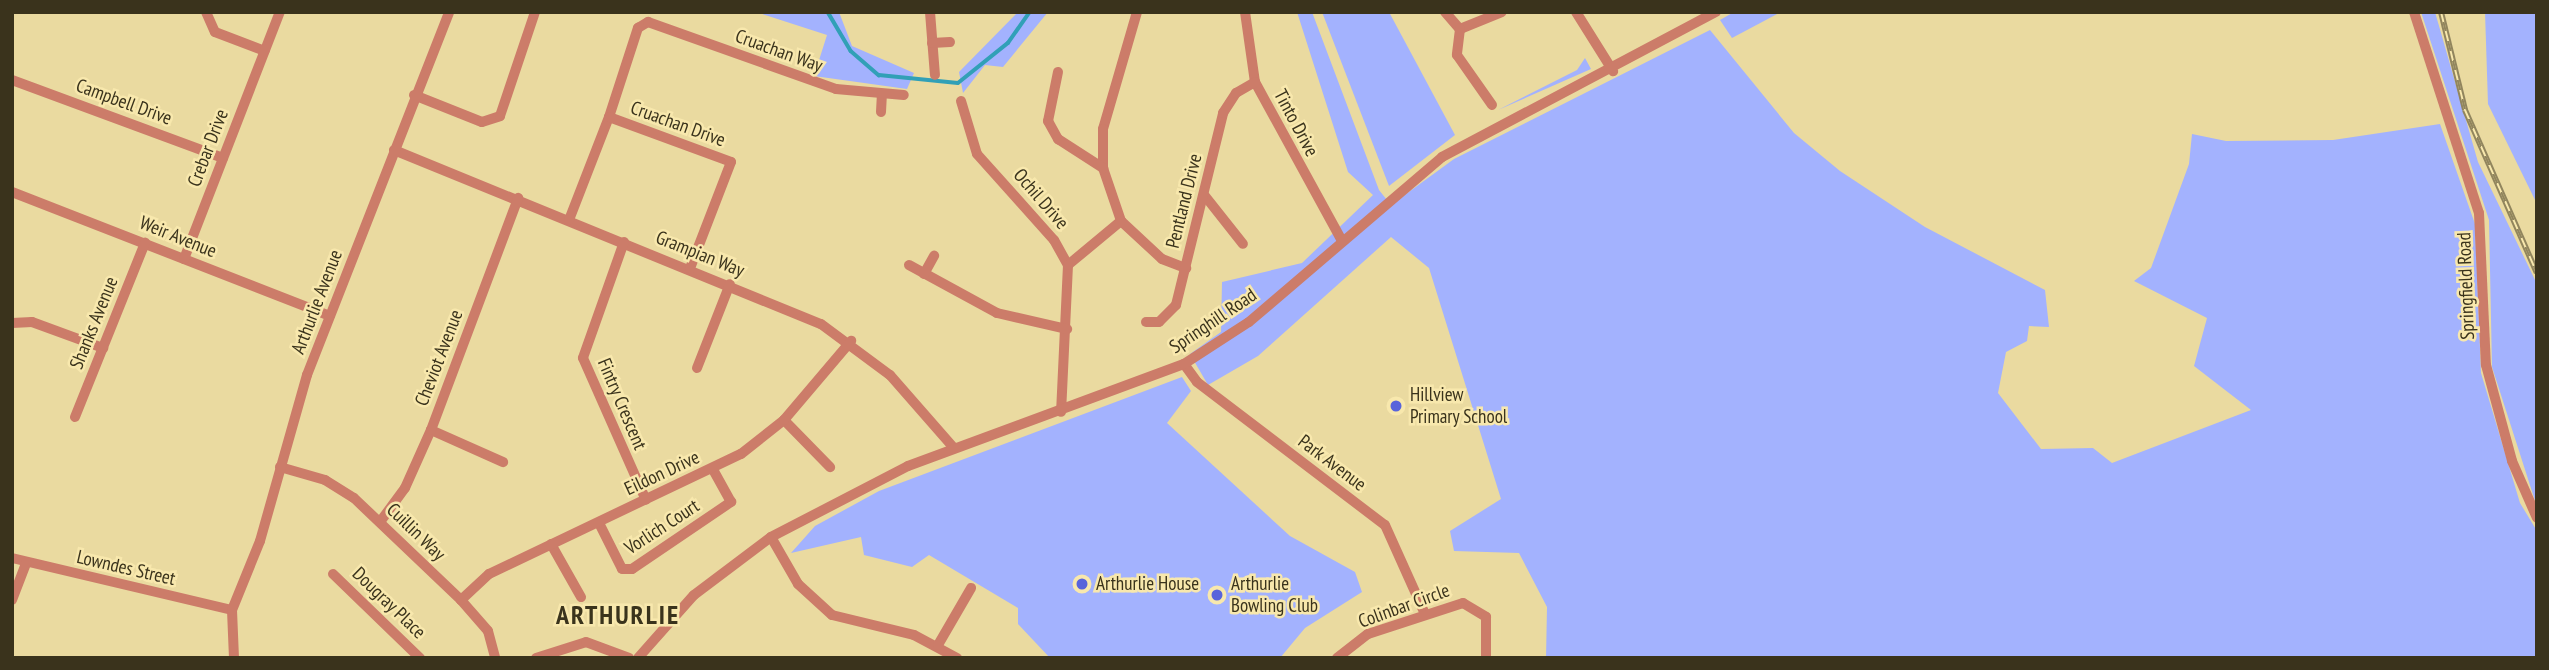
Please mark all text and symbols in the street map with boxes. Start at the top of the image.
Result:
street label: Cruachan Way [732,25,826,77]
street label: Campbell Drive [73,74,175,130]
street label: Tinto Drive [1269,86,1323,160]
street label: Cruachan Drive [628,96,728,152]
street label: Crebar Drive [183,106,233,190]
street label: Pentland Drive [1161,151,1207,251]
street label: Ochil Drive [1009,164,1073,234]
street label: Weir Avenue [136,211,220,263]
street label: Grampian Way [652,226,748,282]
street label: Springfield Road [2453,232,2479,340]
street label: Arthurlie Avenue [287,246,347,358]
street label: Shanks Avenue [65,273,123,373]
street label: Springhill Road [1165,284,1261,358]
street label: Cheviot Avenue [410,306,468,410]
street label: Fintry Crescent [592,355,652,453]
place label: Hillview Primary School [1410,384,1508,428]
marker: Hillview Primary School [1388,398,1404,414]
street label: Park Avenue [1293,430,1371,496]
street label: Eildon Drive [621,446,703,500]
street label: Vorlich Court [620,494,704,560]
street label: Cuillin Way [382,498,450,566]
street label: Lowndes Street [74,546,178,590]
street label: Dougray Place [347,562,431,644]
place label: Arthurlie House [1096,573,1199,595]
place label: Arthurlie Bowling Club [1231,573,1318,617]
marker: Arthurlie House [1074,576,1090,592]
street label: Colinbar Circle [1355,579,1453,633]
marker: Arthurlie Bowling Club [1209,587,1225,603]
district label: ARTHURLIE [557,599,679,631]

